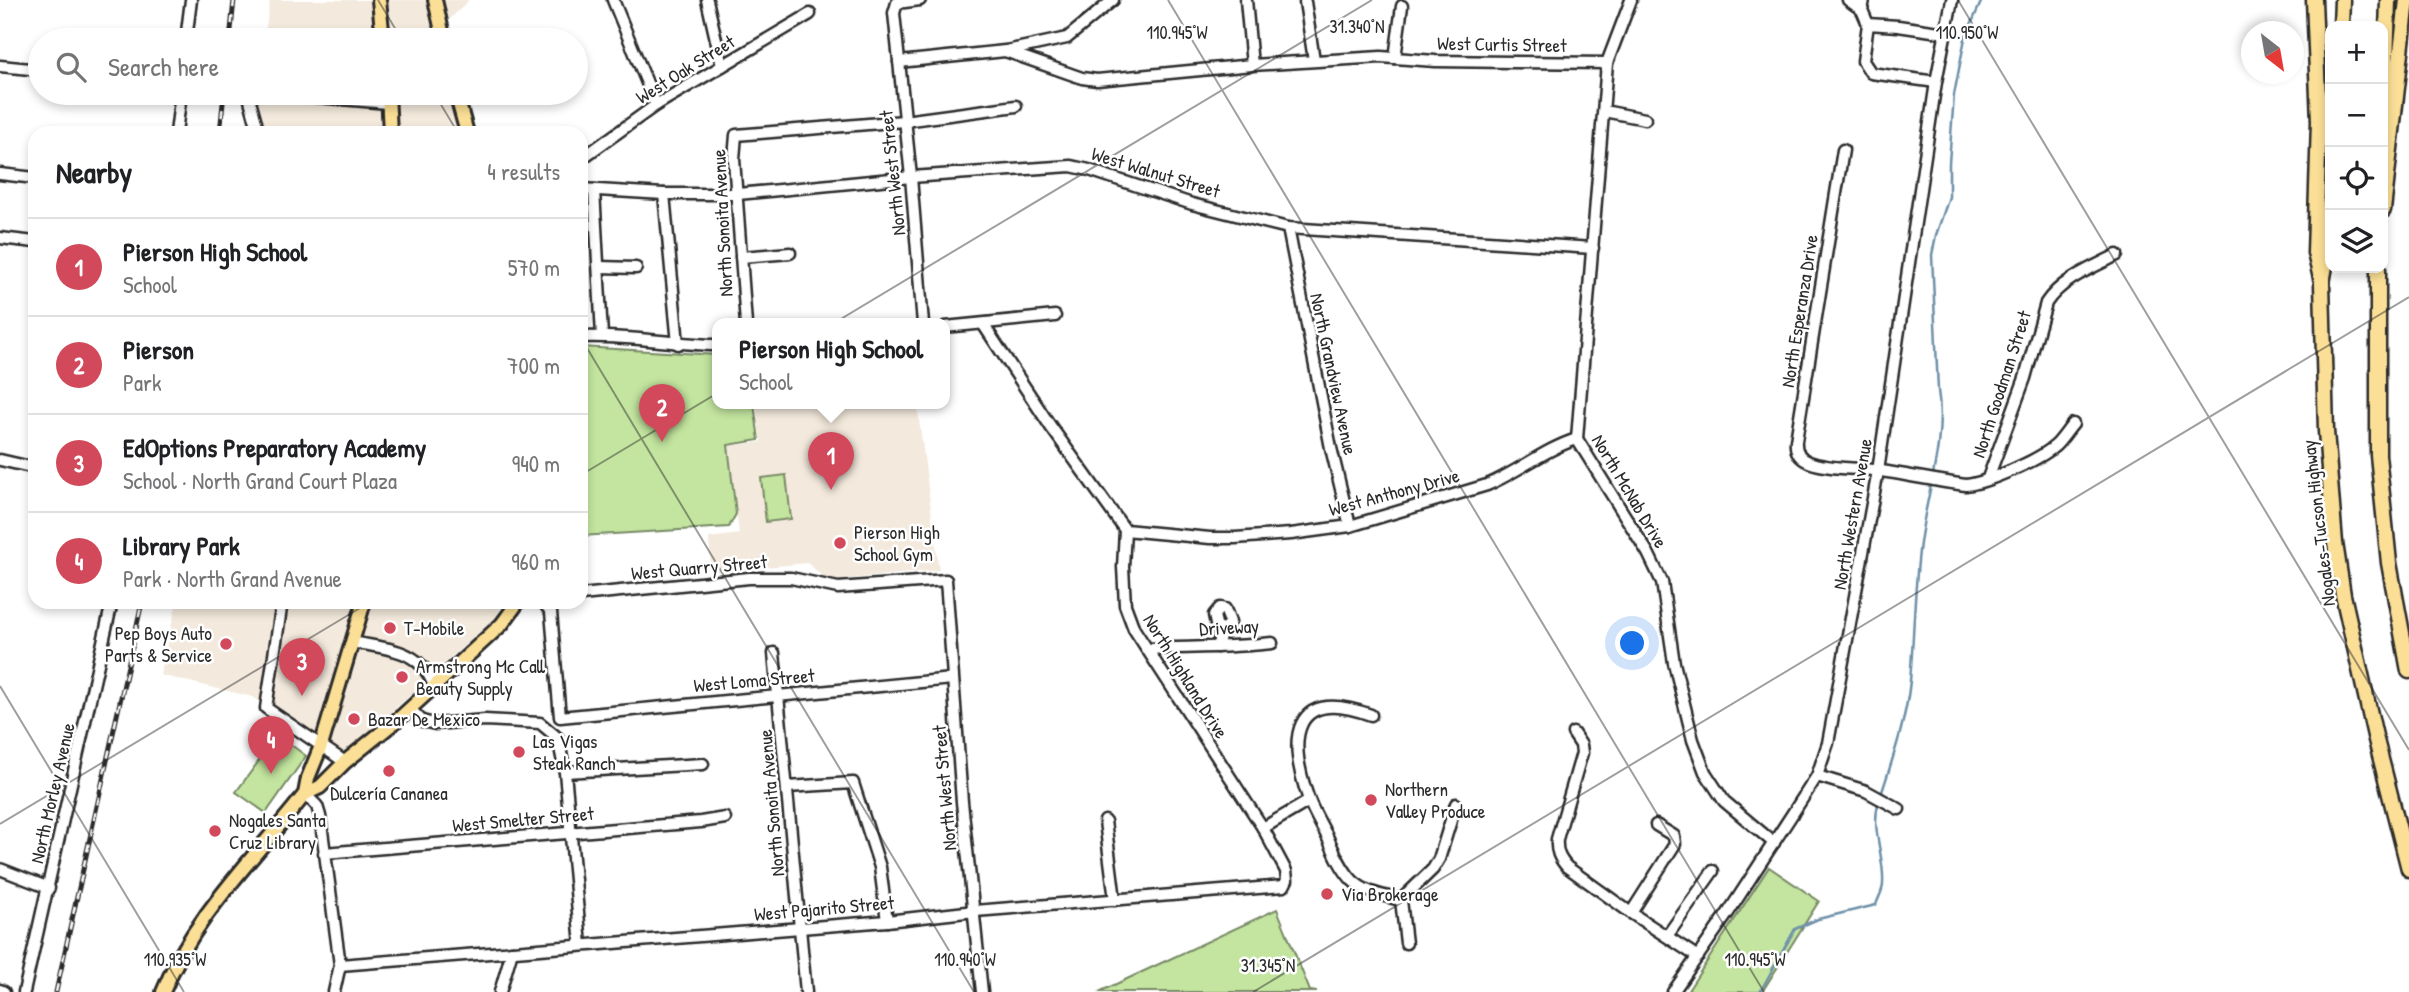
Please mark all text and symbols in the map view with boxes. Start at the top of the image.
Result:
text: 31.340°N [1329,14,1385,39]
text: 110.945°W [1146,20,1208,45]
text: 110.950°W [1936,20,1998,45]
north arrow [2241,21,2304,84]
map controls [2325,21,2388,273]
button: + [2325,21,2388,84]
search box [28,28,588,105]
street label: West Oak Street [631,28,740,110]
street label: West Curtis Street [1437,30,1567,58]
icon: search [52,48,90,86]
text: Search here [108,49,219,84]
button: − [2325,84,2388,147]
street label: North West Street [872,109,911,237]
street label: West Walnut Street [1089,140,1224,204]
button: locate [2325,147,2388,210]
street label: North Sonoita Avenue [705,148,739,297]
text: Nearby [56,152,132,192]
text: 4 results [487,156,560,187]
button: layers [2325,210,2388,273]
street label: North Esperanza Drive [1774,232,1824,389]
text: Pierson High School [123,234,307,269]
text: 1 [75,252,83,283]
text: 570 m [508,252,560,283]
text: School [123,269,177,300]
street label: North Grandview Avenue [1304,291,1364,458]
street label: North Goodman Street [1965,307,2037,461]
popup [712,318,950,409]
text: Pierson High School [739,331,923,366]
text: Pierson [123,332,194,367]
text: 2 [74,350,84,381]
text: 700 m [507,350,560,381]
text: School [739,366,793,397]
text: Park [123,367,161,398]
pin: 2 [639,384,685,442]
street label: North McNab Drive [1586,429,1674,553]
text: EdOptions Preparatory Academy [123,430,426,465]
pin: 1 [808,432,854,490]
street label: North Western Avenue [1826,436,1878,592]
street label: Nogales–Tucson Highway [2295,438,2341,608]
text: 3 [74,448,84,479]
text: 940 m [512,448,560,479]
street label: West Anthony Drive [1326,462,1463,522]
text: School · North Grand Court Plaza [123,465,397,496]
place label: Pierson High School Gym [854,519,940,567]
text: Library Park [123,528,240,563]
marker: Pierson High School Gym [832,535,848,551]
text: 4 [75,546,83,577]
text: 960 m [511,546,560,577]
street label: West Quarry Street [630,548,768,586]
text: Park · North Grand Avenue [123,563,342,594]
street label: North Highland Drive [1137,609,1235,744]
street label: Driveway [1198,612,1260,642]
place label: T-Mobile [404,615,465,641]
place label: Pep Boys Auto Parts & Service [105,620,212,668]
marker: T-Mobile [382,620,398,636]
your location [1615,626,1649,660]
marker: Pep Boys Auto Parts & Service [218,636,234,652]
pin: 3 [279,638,325,696]
place label: Armstrong Mc Call Beauty Supply [416,653,546,701]
street label: West Loma Street [693,662,816,698]
marker: Armstrong Mc Call Beauty Supply [394,669,410,685]
place label: Bazar De Mexico [368,706,480,732]
marker: Bazar De Mexico [346,711,362,727]
pin: 4 [248,716,294,774]
street label: North Morley Avenue [23,720,81,866]
street label: North West Street [926,724,962,852]
place label: Las Vigas Steak Ranch [533,728,616,776]
street label: North Sonoita Avenue [752,728,790,878]
marker: Las Vigas Steak Ranch [511,744,527,760]
marker: Dulcería Cananea [381,763,397,779]
place label: Northern Valley Produce [1385,776,1486,824]
place label: Dulcería Cananea [330,780,448,806]
marker: Northern Valley Produce [1363,792,1379,808]
street label: West Smelter Street [451,800,595,838]
place label: Nogales Santa Cruz Library [229,807,326,855]
marker: Nogales Santa Cruz Library [207,823,223,839]
place label: Via Brokerage [1341,881,1439,907]
marker: Via Brokerage [1319,886,1335,902]
street label: West Pajarito Street [753,889,896,927]
text: 110.935°W [144,947,206,972]
text: 110.940°W [934,947,996,972]
text: 110.945°W [1724,947,1786,972]
text: 31.345°N [1241,953,1295,978]

